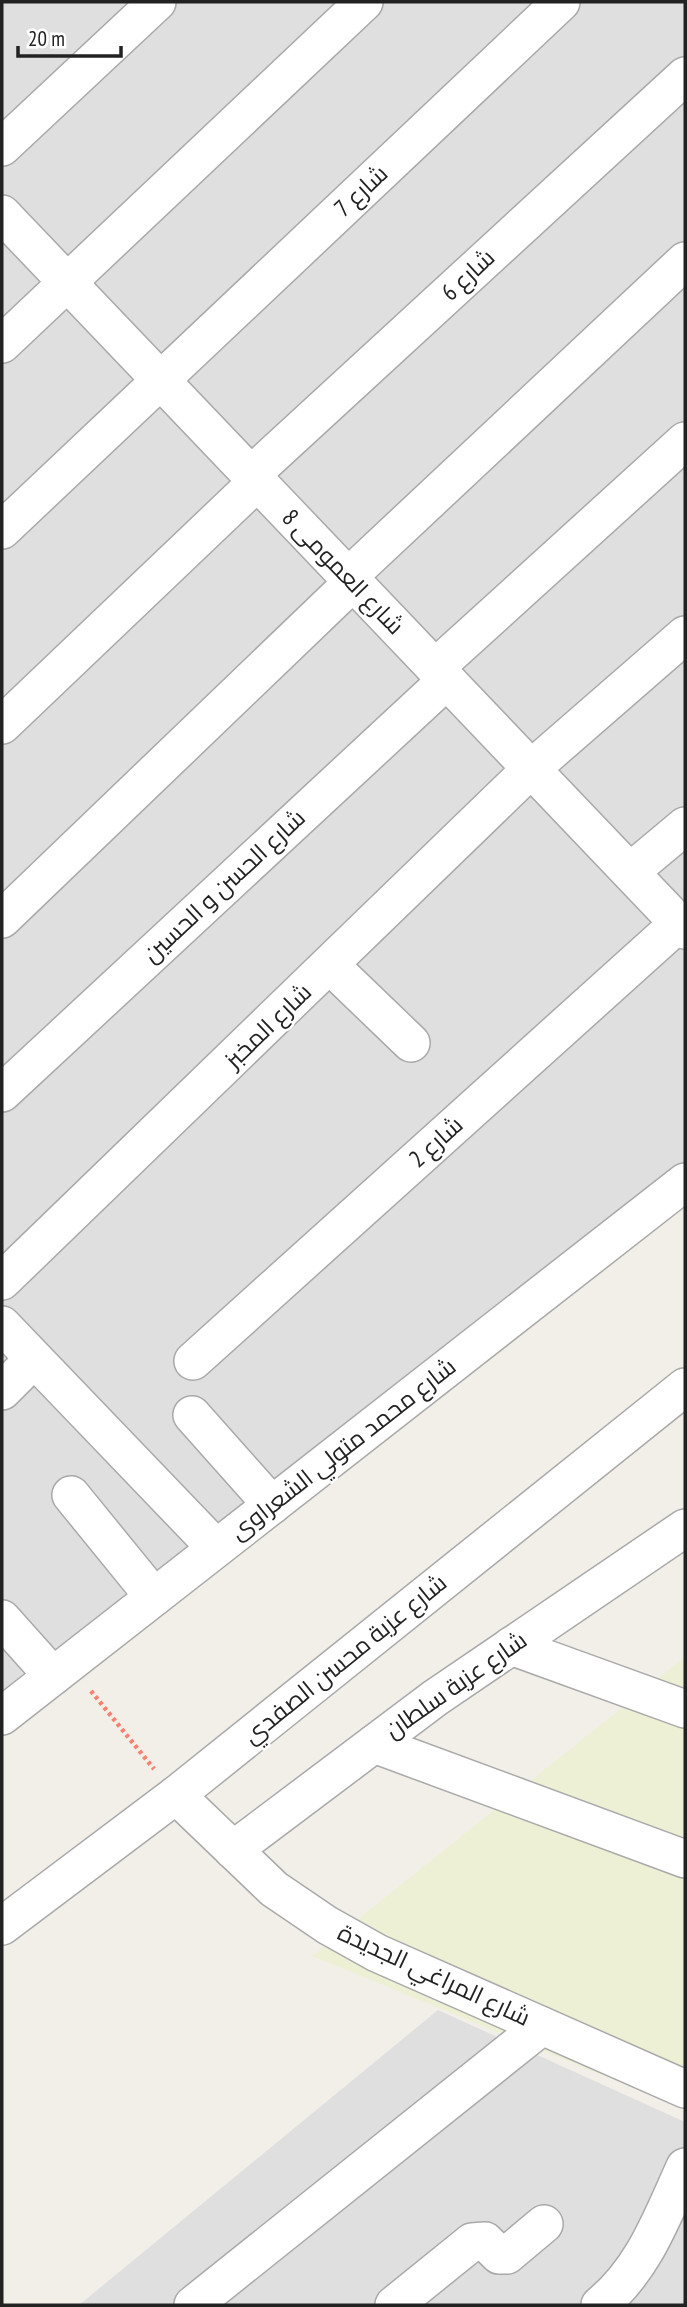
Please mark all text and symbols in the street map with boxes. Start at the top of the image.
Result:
scale bar [18,14,121,58]
text: 20 m [28,25,65,52]
street label: شارع 7 [327,158,395,224]
street label: شارع 6 [434,242,502,308]
street label: شارع العمومى 8 [275,502,411,642]
street label: شارع الحسن و الحسين [136,802,312,970]
street label: شارع المخبز [216,976,319,1077]
street label: شارع 2 [402,1109,470,1175]
street label: شارع محمد متولي الشعراوى [223,1351,465,1550]
street label: شارع عزبة محسن الصفدي [236,1567,455,1753]
street label: شارع عزبة سلطان [379,1624,533,1746]
street label: شارع المراغي الجديدة [331,1916,535,2036]

